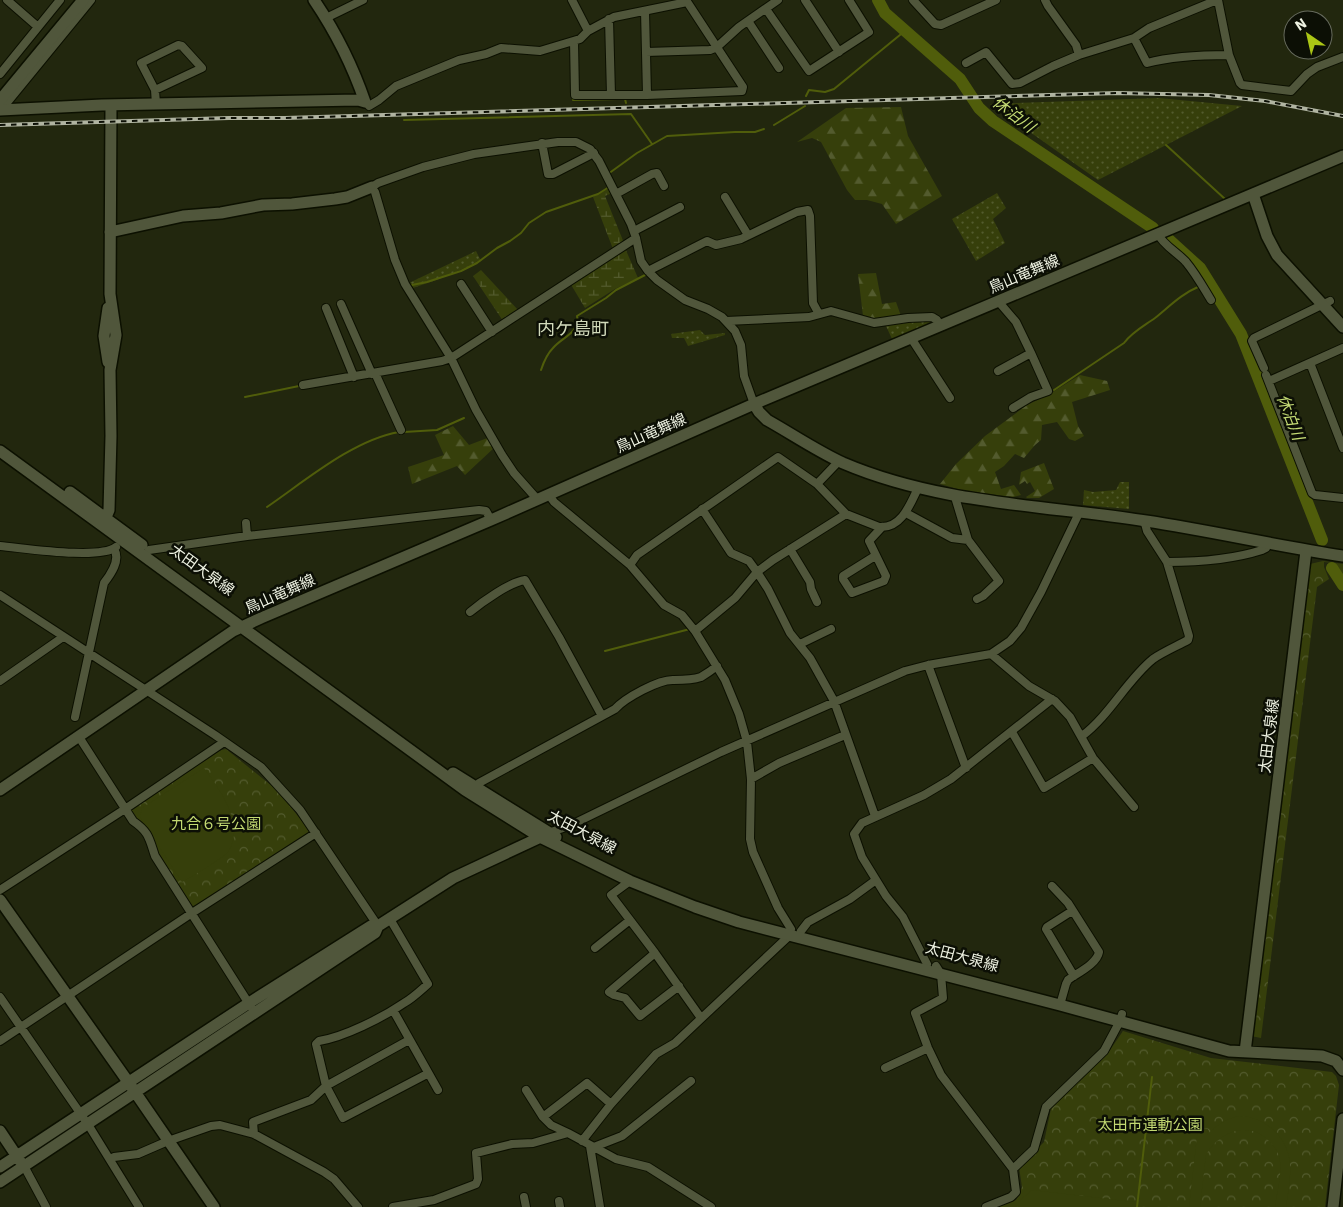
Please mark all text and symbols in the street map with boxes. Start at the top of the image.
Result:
north arrow [1283,10,1333,60]
text: N [1291,14,1310,35]
water label: 休泊川 [989,92,1041,138]
street label: 鳥山竜舞線 [986,250,1062,297]
district label: 内ケ島町 [537,317,609,340]
water label: 休泊川 [1273,391,1310,445]
street label: 鳥山竜舞線 [613,409,689,456]
street label: 太田大泉線 [166,540,238,599]
street label: 鳥山竜舞線 [242,570,318,617]
street label: 太田大泉線 [1255,698,1283,774]
street label: 太田大泉線 [545,806,620,858]
park label: 九合６号公園 [171,814,261,833]
street label: 太田大泉線 [923,938,1001,975]
park label: 太田市運動公園 [1097,1115,1203,1134]

